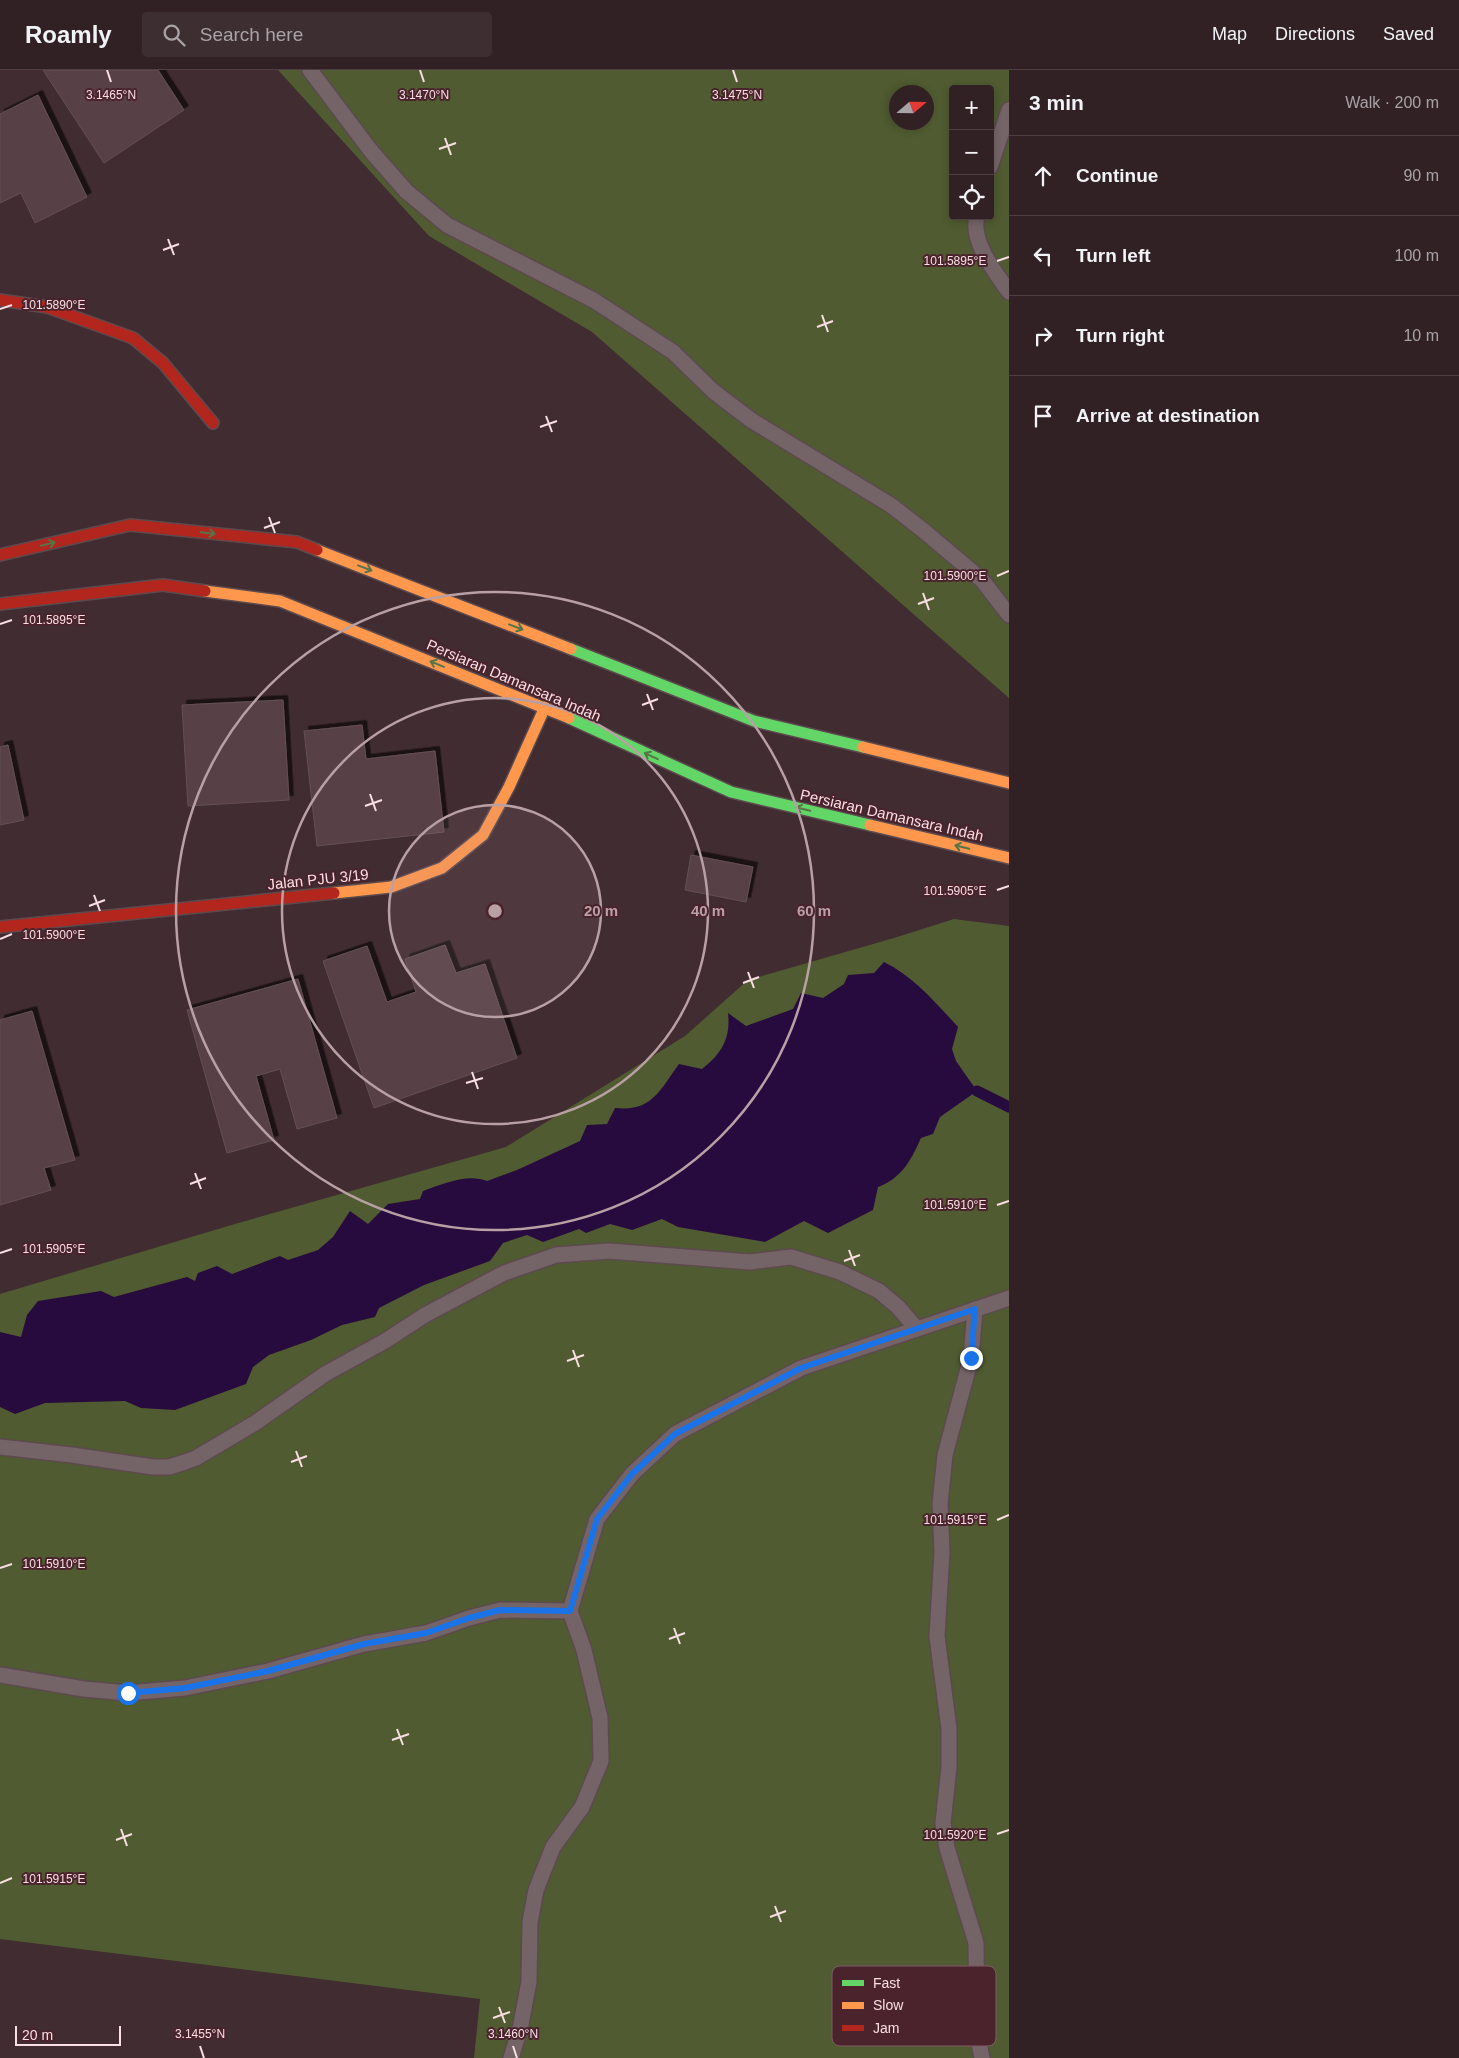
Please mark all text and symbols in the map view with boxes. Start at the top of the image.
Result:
search box [142,12,492,57]
text: Roamly [25,21,112,48]
icon: search [160,21,188,49]
text: Search here [200,24,303,45]
text: Map [1212,24,1247,44]
text: Directions [1275,24,1355,44]
text: Saved [1383,24,1434,44]
north arrow [889,85,934,130]
map controls [949,85,994,220]
button: + [949,85,994,130]
text: 3.1465°N [86,88,136,102]
text: 3.1470°N [399,88,449,102]
text: 3.1475°N [712,88,762,102]
text: 3 min [1029,91,1084,114]
text: Walk · 200 m [1345,94,1439,111]
button: − [949,130,994,175]
icon: ahead [1029,162,1057,190]
text: Continue [1076,165,1158,186]
text: 90 m [1403,167,1439,184]
button: locate [949,175,994,220]
icon: left [1029,242,1057,270]
text: Turn left [1076,245,1151,266]
text: 100 m [1395,247,1439,264]
text: 101.5895°E [924,254,986,268]
text: 101.5890°E [23,298,85,312]
icon: right [1029,322,1057,350]
text: Turn right [1076,325,1164,346]
text: 10 m [1403,327,1439,344]
icon: arrive [1029,402,1057,430]
text: Arrive at destination [1076,405,1260,426]
one-way arrow [199,528,215,538]
one-way arrow [39,539,55,548]
one-way arrow [356,564,372,573]
text: 101.5900°E [924,569,986,583]
text: 101.5895°E [23,613,85,627]
one-way arrow [508,623,523,633]
street label: Persiaran Damansara Indah [424,636,604,724]
one-way arrow [430,659,445,668]
one-way arrow [644,750,659,760]
street label: Persiaran Damansara Indah [799,786,985,844]
one-way arrow [796,804,812,813]
one-way arrow [954,842,970,851]
street label: Jalan PJU 3/19 [267,865,369,893]
text: 101.5905°E [924,884,986,898]
centre of rings [486,902,504,920]
text: 20 m [584,902,618,919]
text: 40 m [691,902,725,919]
text: 60 m [797,902,831,919]
text: 101.5900°E [23,928,85,942]
text: 101.5910°E [924,1198,986,1212]
text: 101.5905°E [23,1242,85,1256]
route end [960,1347,983,1370]
text: 101.5915°E [924,1513,986,1527]
text: 101.5910°E [23,1557,85,1571]
route start [117,1682,140,1705]
text: 101.5920°E [924,1828,986,1842]
text: 101.5915°E [23,1872,85,1886]
legend [832,1966,996,2046]
text: Fast [873,1975,900,1991]
text: Slow [873,1997,904,2013]
text: Jam [873,2020,899,2036]
scale bar [15,2023,121,2046]
text: 20 m [22,2027,53,2043]
text: 3.1455°N [175,2027,225,2041]
text: 3.1460°N [488,2027,538,2041]

